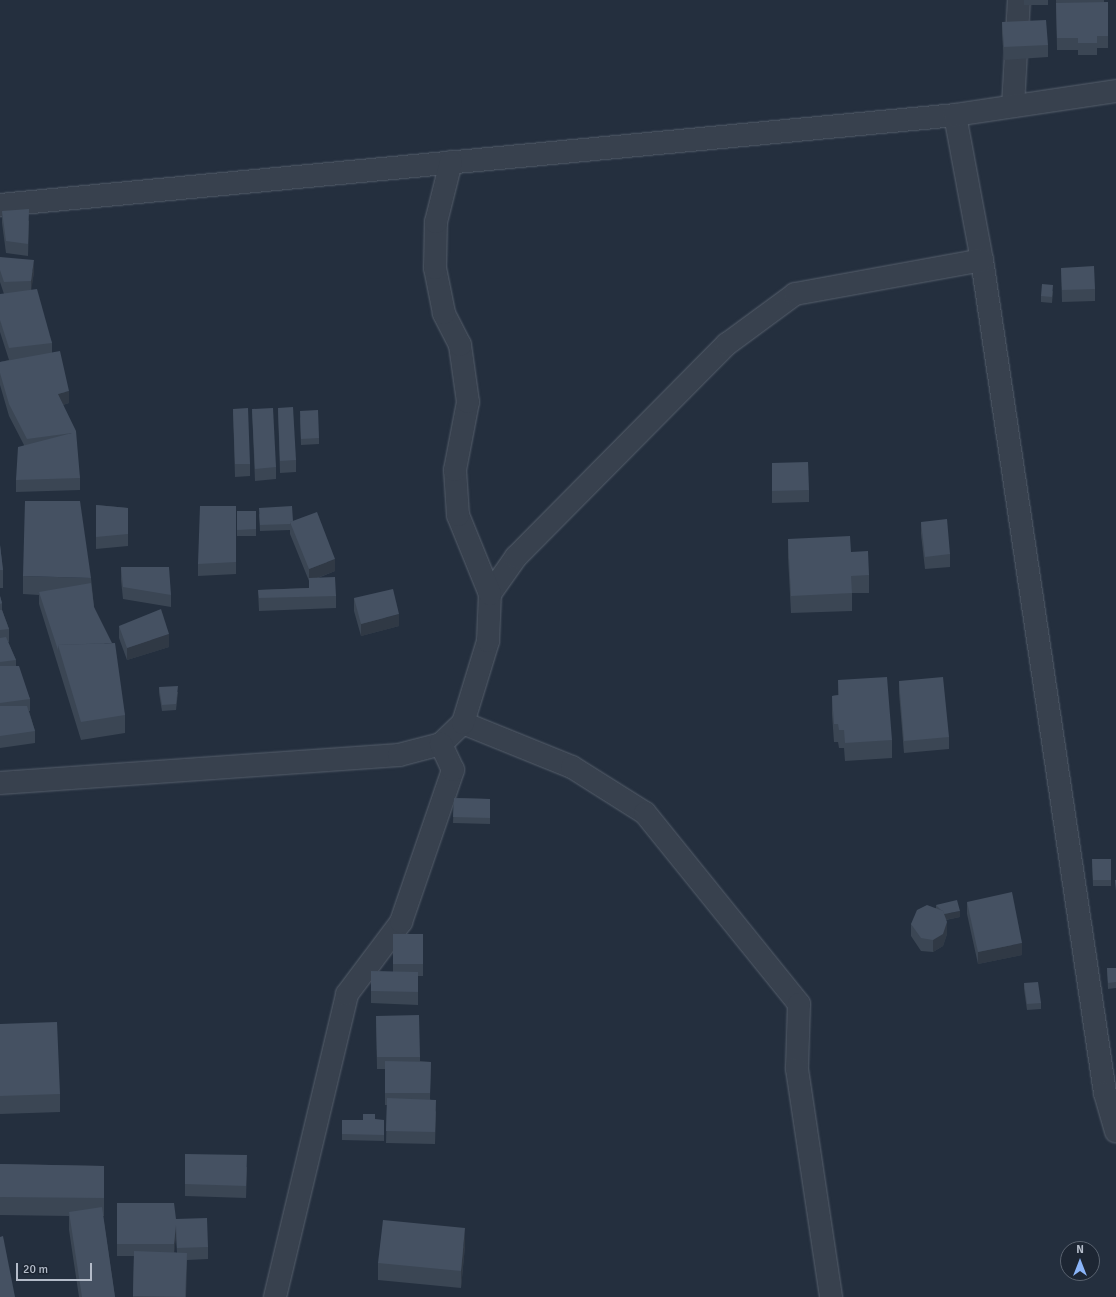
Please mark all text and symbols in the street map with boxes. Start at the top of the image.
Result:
north arrow [1060,1241,1100,1281]
text: N [1076,1243,1084,1256]
scale bar [18,1255,94,1281]
text: 20 m [23,1262,48,1277]

